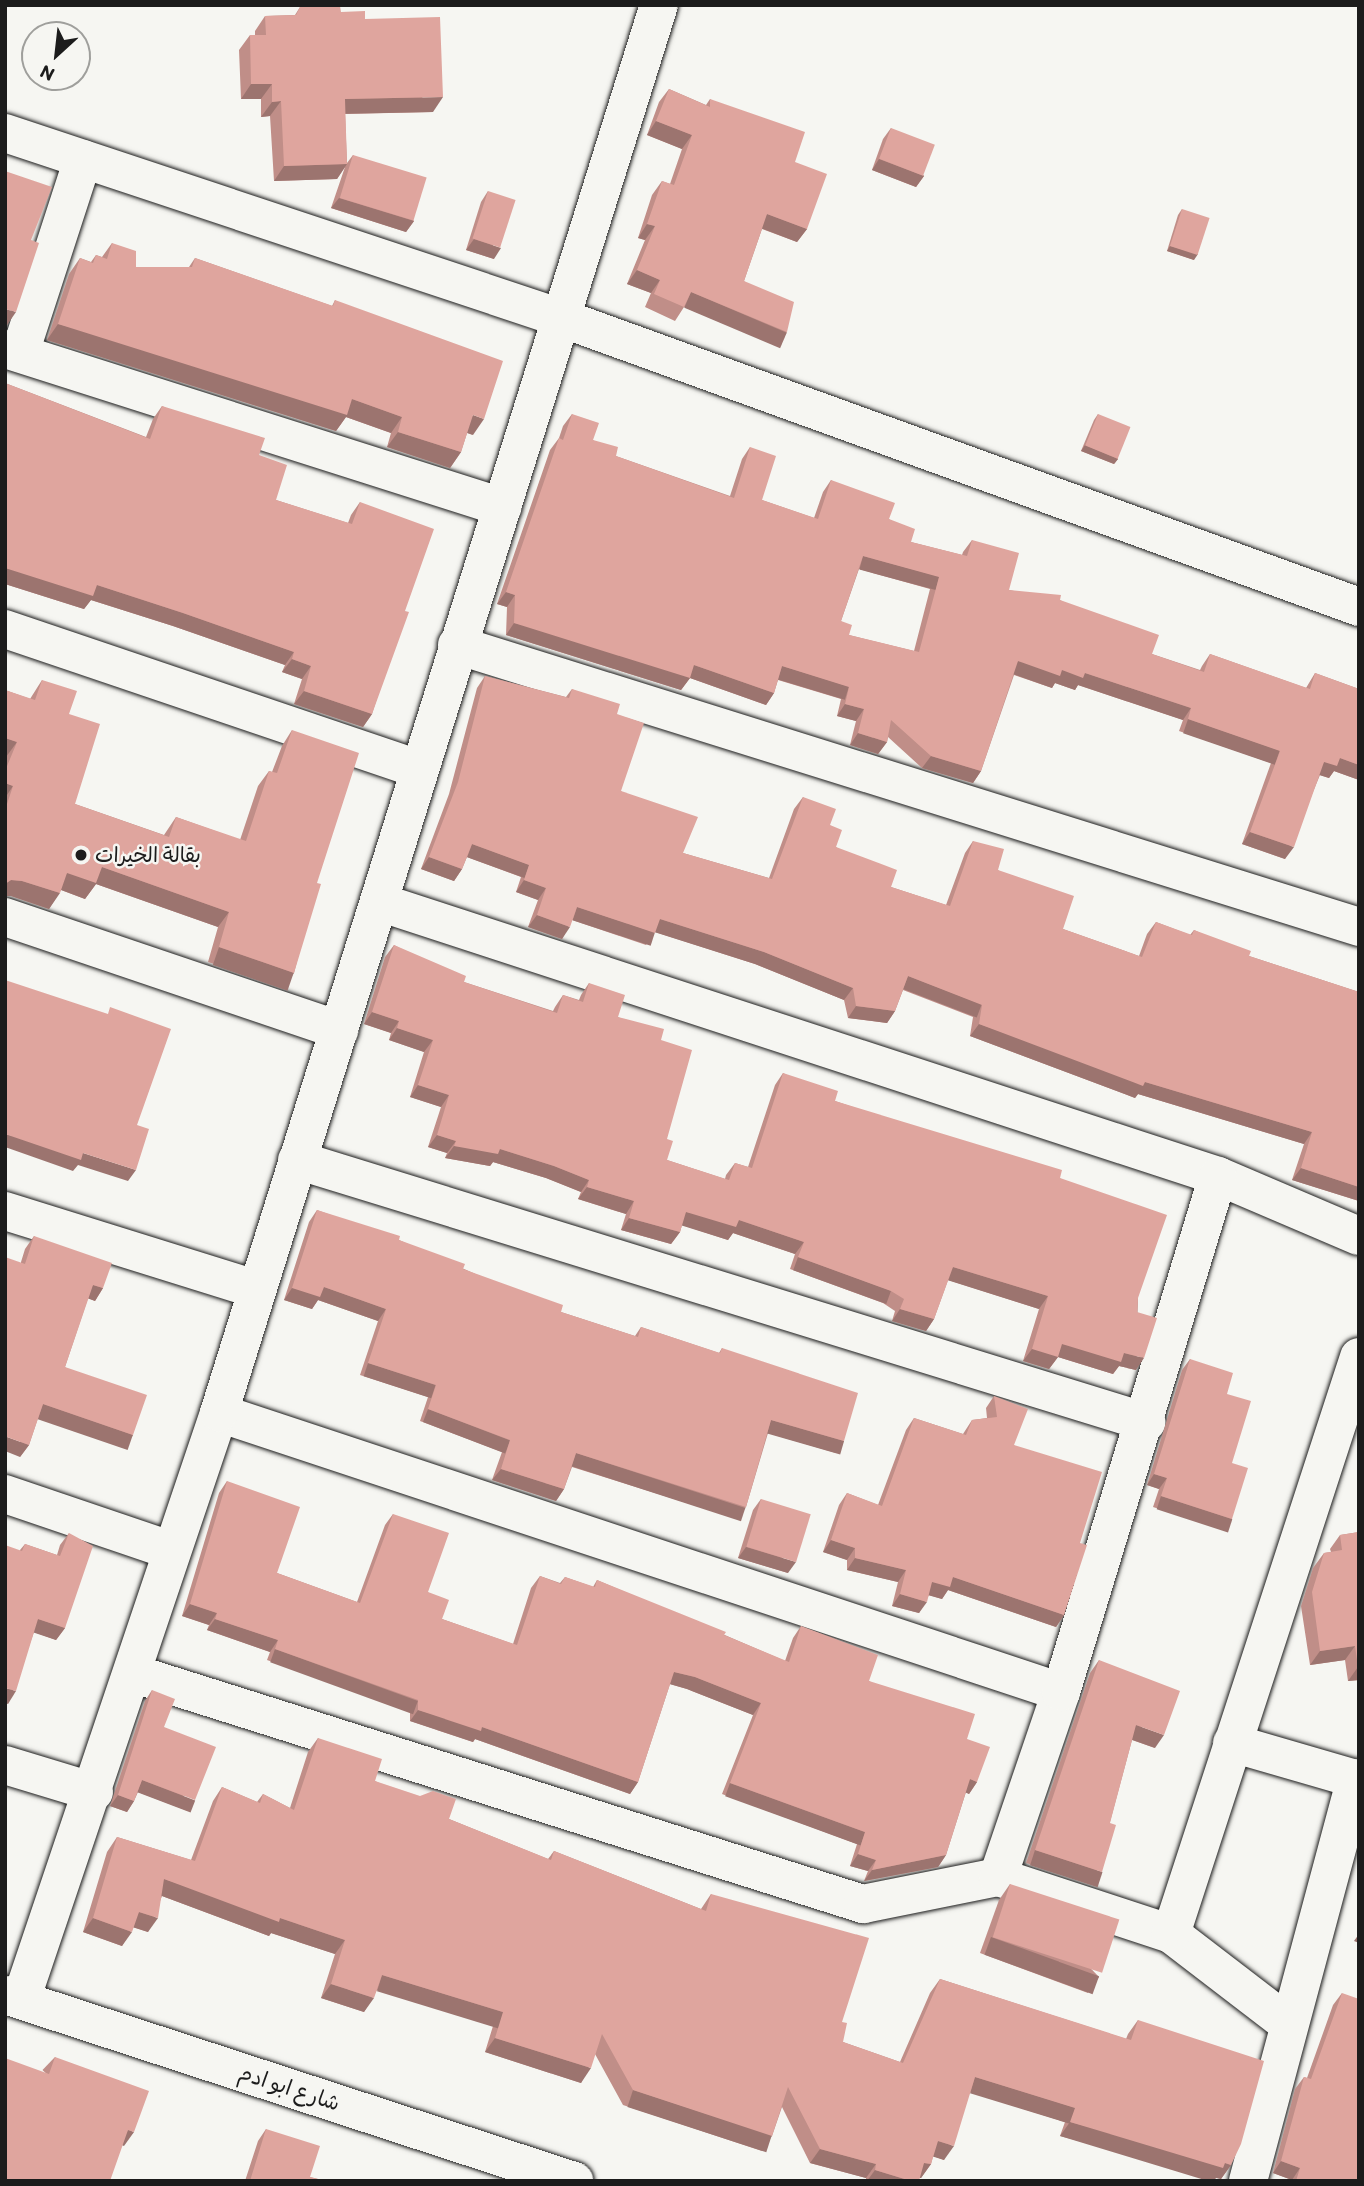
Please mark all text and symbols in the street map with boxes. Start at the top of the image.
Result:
north arrow [21,21,91,91]
text: N [36,60,58,87]
place label: بقالة الخيرات [95,842,201,868]
marker: بقالة الخيرات [73,847,89,863]
street label: شارع ابو ادم [235,2060,343,2116]

